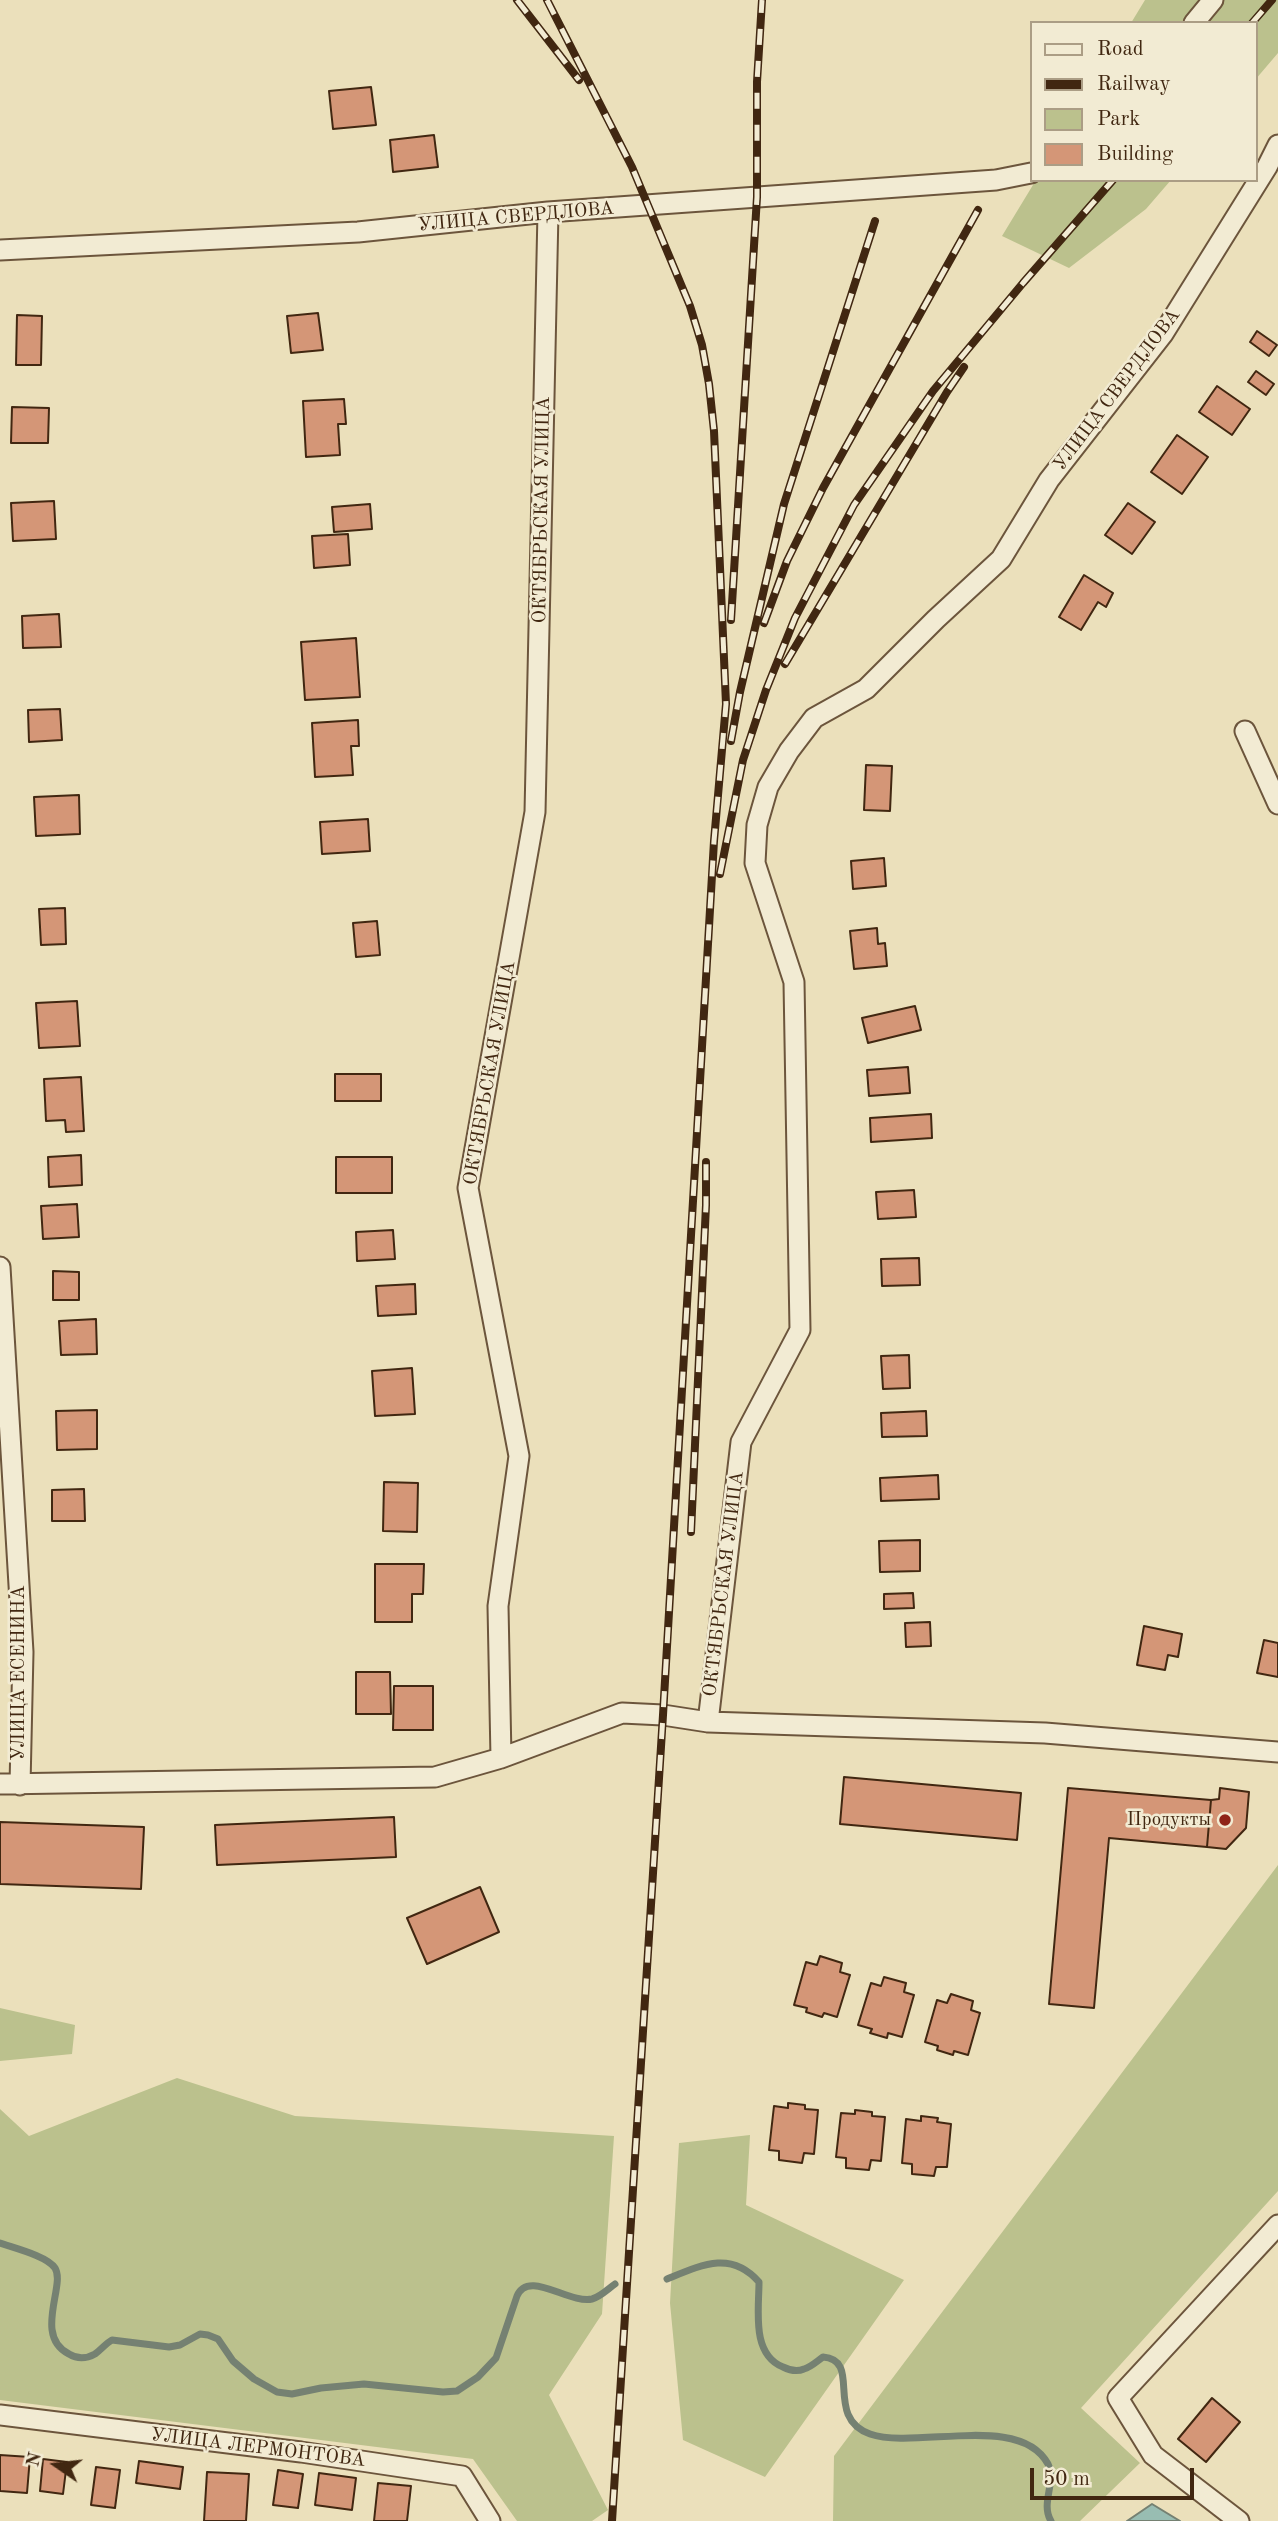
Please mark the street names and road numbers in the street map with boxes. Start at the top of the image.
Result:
street label: УЛИЦА СВЕРДЛОВА [417,197,615,237]
street label: УЛИЦА СВЕРДЛОВА [1049,304,1185,476]
street label: ОКТЯБРЬСКАЯ УЛИЦА [529,396,555,624]
street label: ОКТЯБРЬСКАЯ УЛИЦА [459,959,521,1187]
street label: ОКТЯБРЬСКАЯ УЛИЦА [699,1470,749,1698]
street label: УЛИЦА ЕСЕНИНА [8,1585,30,1761]
street label: УЛИЦА ЛЕРМОНТОВА [149,2424,367,2472]

